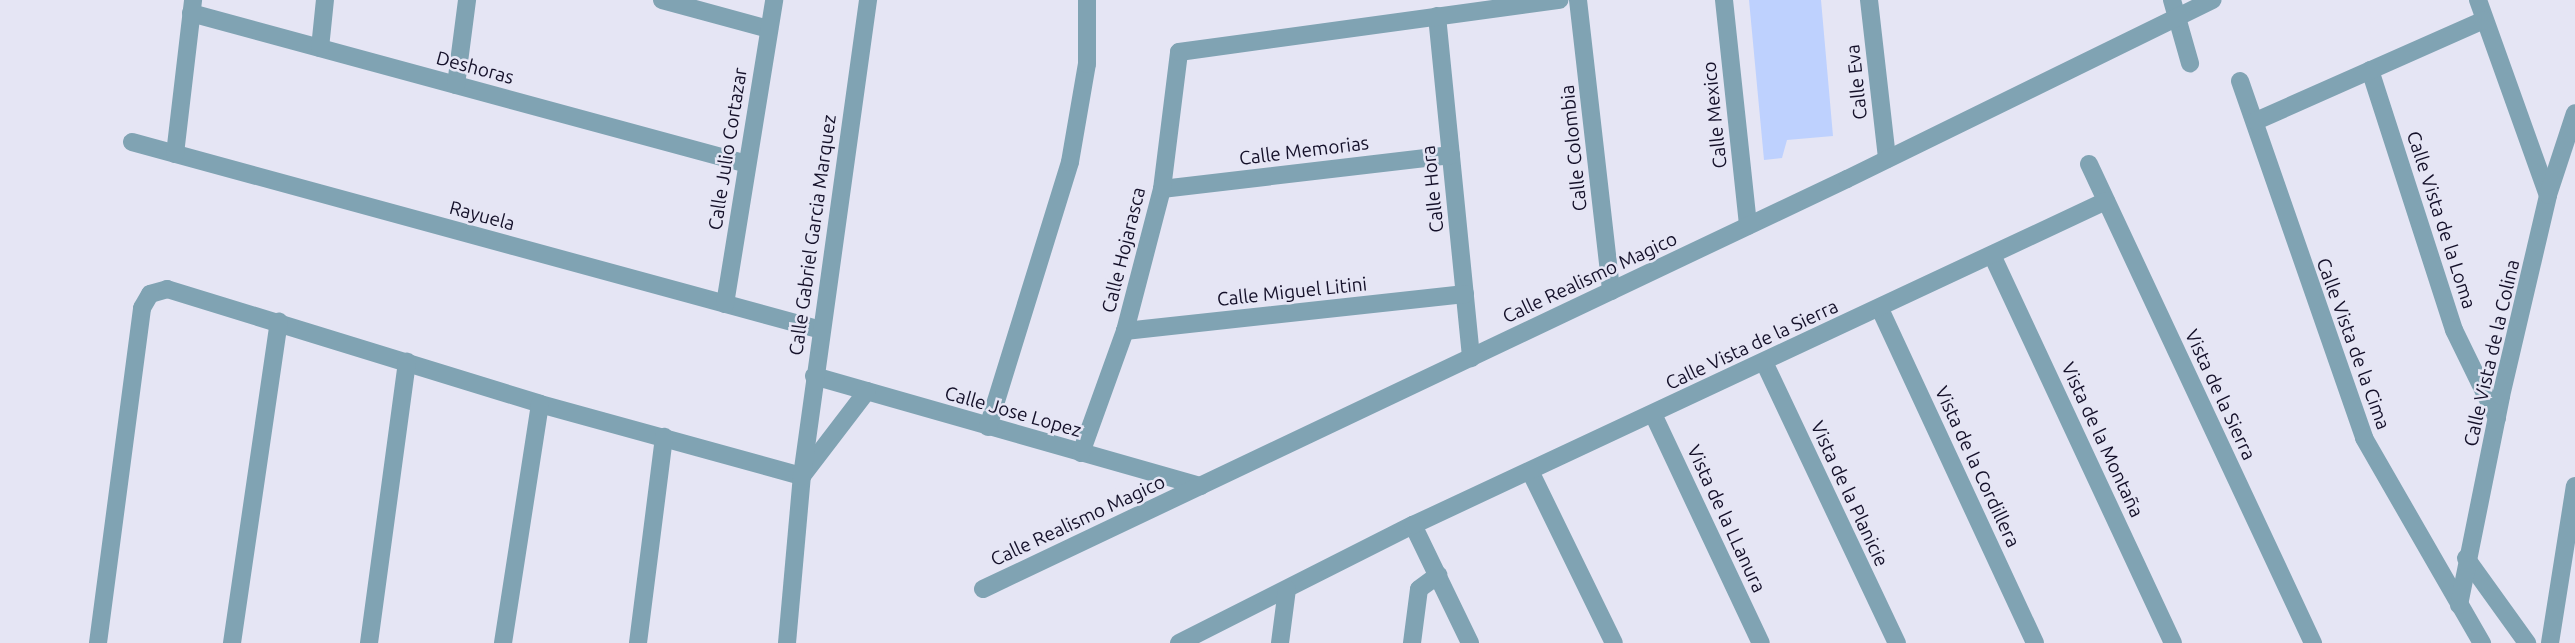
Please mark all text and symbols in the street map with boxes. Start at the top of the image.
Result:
street label: Calle Eva [1842,43,1872,121]
street label: Deshoras [434,47,516,89]
street label: Calle Mexico [1698,60,1732,170]
street label: Calle Julio Cortazar [704,66,752,232]
street label: Calle Colombia [1556,84,1592,212]
street label: Calle Gabriel Garcia Marquez [785,113,841,357]
street label: Calle Vista de la Loma [2402,128,2480,312]
street label: Calle Memorias [1238,132,1370,170]
street label: Calle Hora [1417,144,1449,234]
street label: Calle Hojarasca [1097,185,1151,315]
street label: Rayuela [447,196,517,236]
street label: Calle Realismo Magico [1499,228,1681,328]
street label: Calle Vista de la Cima [2311,255,2395,433]
street label: Calle Vista de la Colina [2459,257,2525,449]
street label: Calle Miguel Litini [1216,273,1368,311]
street label: Calle Vista de la Sierra [1662,295,1842,395]
street label: Vista de la Sierra [2180,326,2260,464]
street label: Vista de la Montaña [2056,359,2148,521]
street label: Calle Jose Lopez [942,382,1084,442]
street label: Vista de la Cordillera [1930,383,2024,551]
street label: Vista de la Planicie [1805,418,1893,570]
street label: Vista de la LLanura [1682,442,1770,596]
street label: Calle Realismo Magico [987,471,1169,571]

